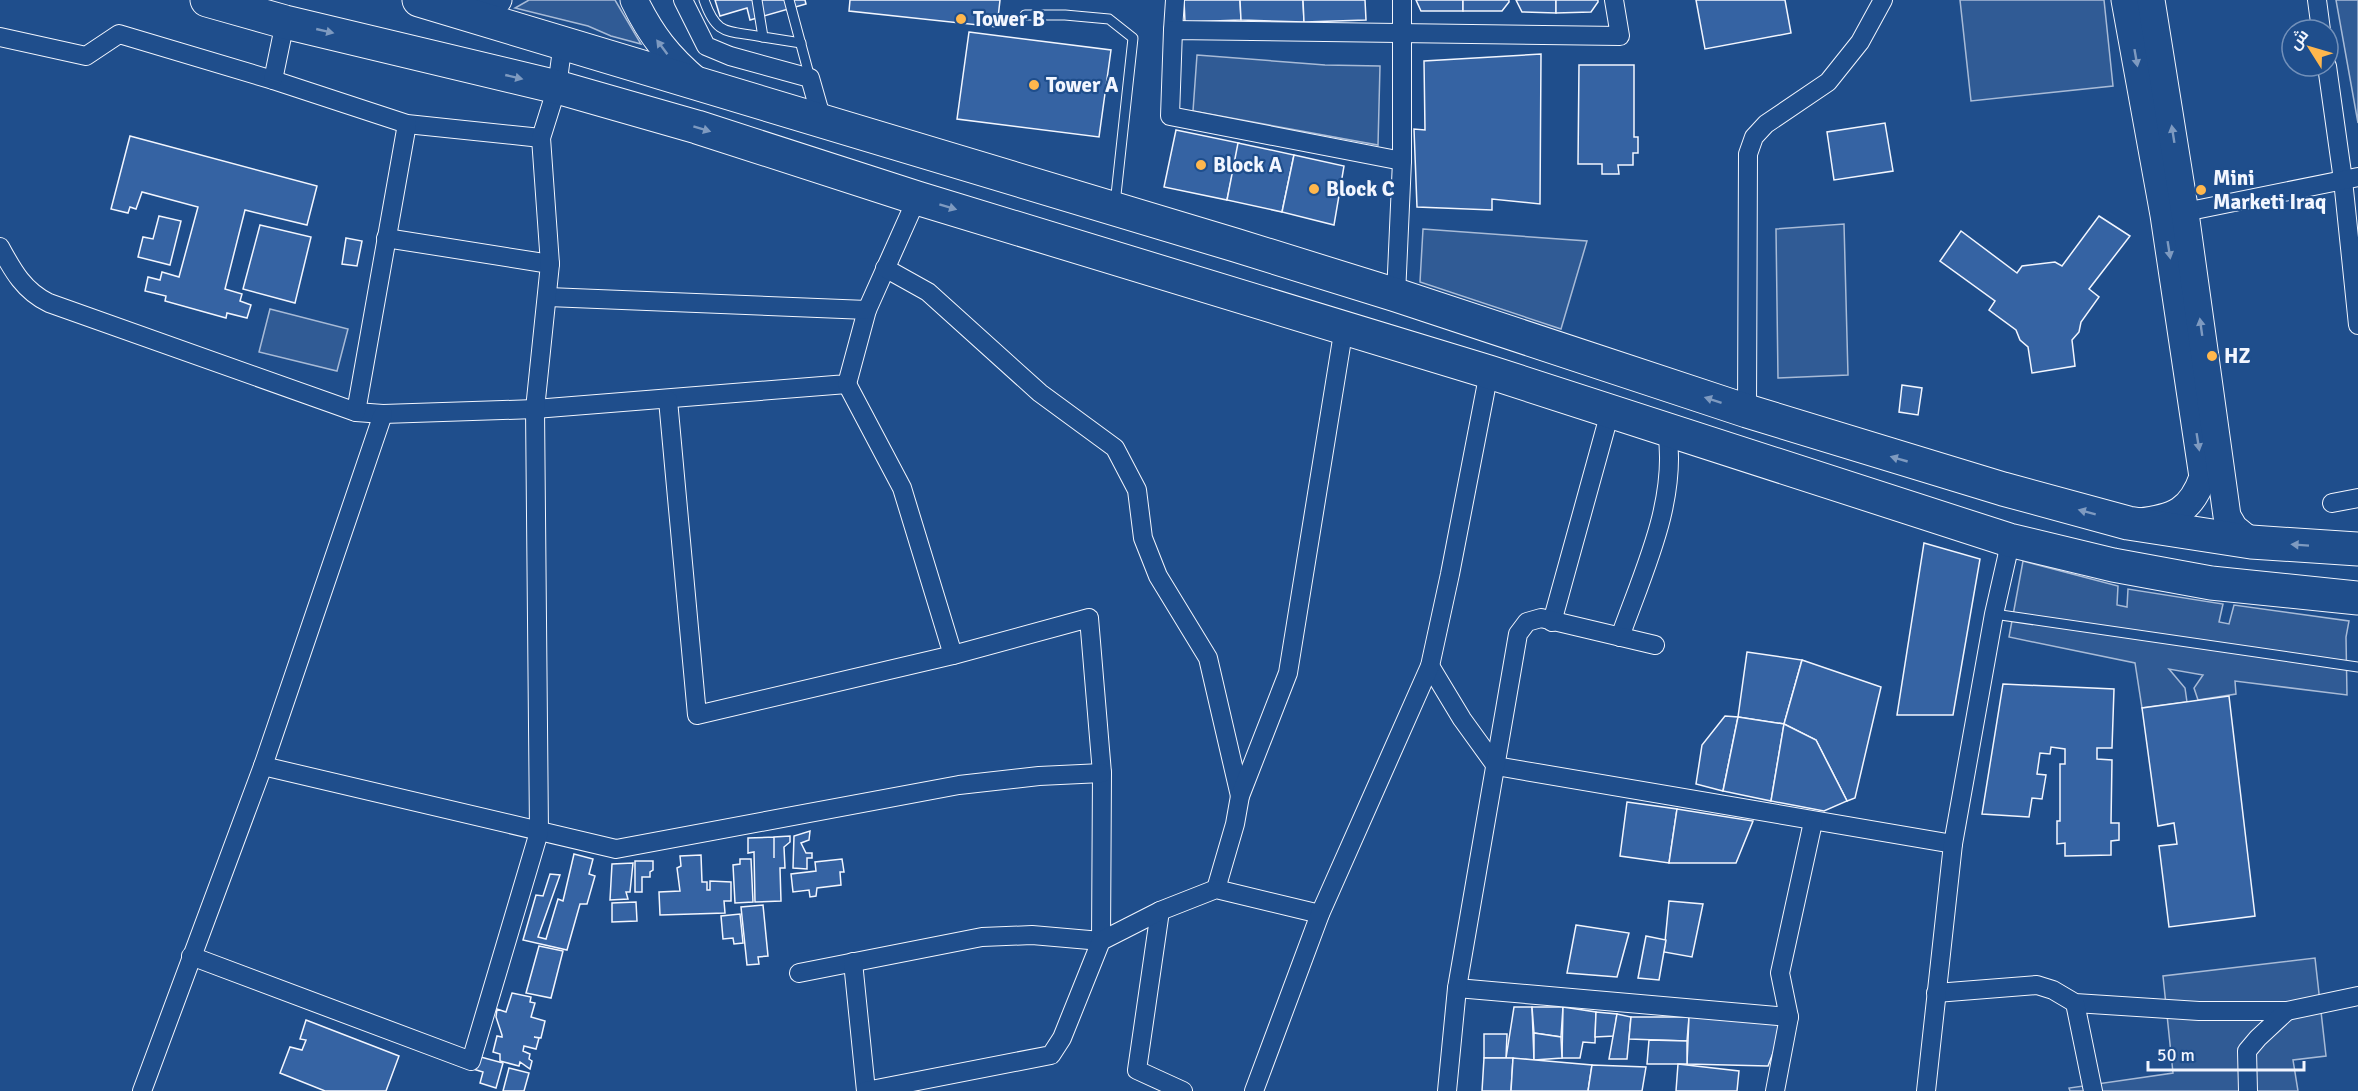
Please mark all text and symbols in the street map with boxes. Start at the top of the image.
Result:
place label: Tower B [973,6,1045,32]
marker: Tower B [954,12,968,26]
north arrow [2280,18,2340,78]
text: ش [2285,25,2313,54]
one-way arrow [315,27,334,37]
one-way arrow [656,39,668,55]
one-way arrow [2131,48,2140,67]
one-way arrow [505,72,524,82]
place label: Tower A [1046,72,1119,98]
marker: Tower A [1027,78,1041,92]
one-way arrow [2168,124,2177,143]
one-way arrow [693,125,711,134]
place label: Block A [1213,152,1283,178]
marker: Block A [1194,158,1208,172]
place label: Mini Marketi Iraq [2213,165,2326,215]
place label: Block C [1326,176,1395,202]
marker: Block C [1307,182,1321,196]
marker: Mini Marketi Iraq [2194,183,2208,197]
one-way arrow [939,203,957,212]
one-way arrow [2165,240,2174,259]
one-way arrow [2197,317,2206,336]
place label: HZ [2224,343,2251,369]
marker: HZ [2205,349,2219,363]
one-way arrow [1704,395,1722,405]
one-way arrow [2194,433,2203,452]
one-way arrow [1890,454,1908,463]
one-way arrow [2078,506,2096,516]
one-way arrow [2290,541,2309,550]
scale bar [2148,1034,2304,1072]
text: 50 m [2157,1044,2195,1066]

